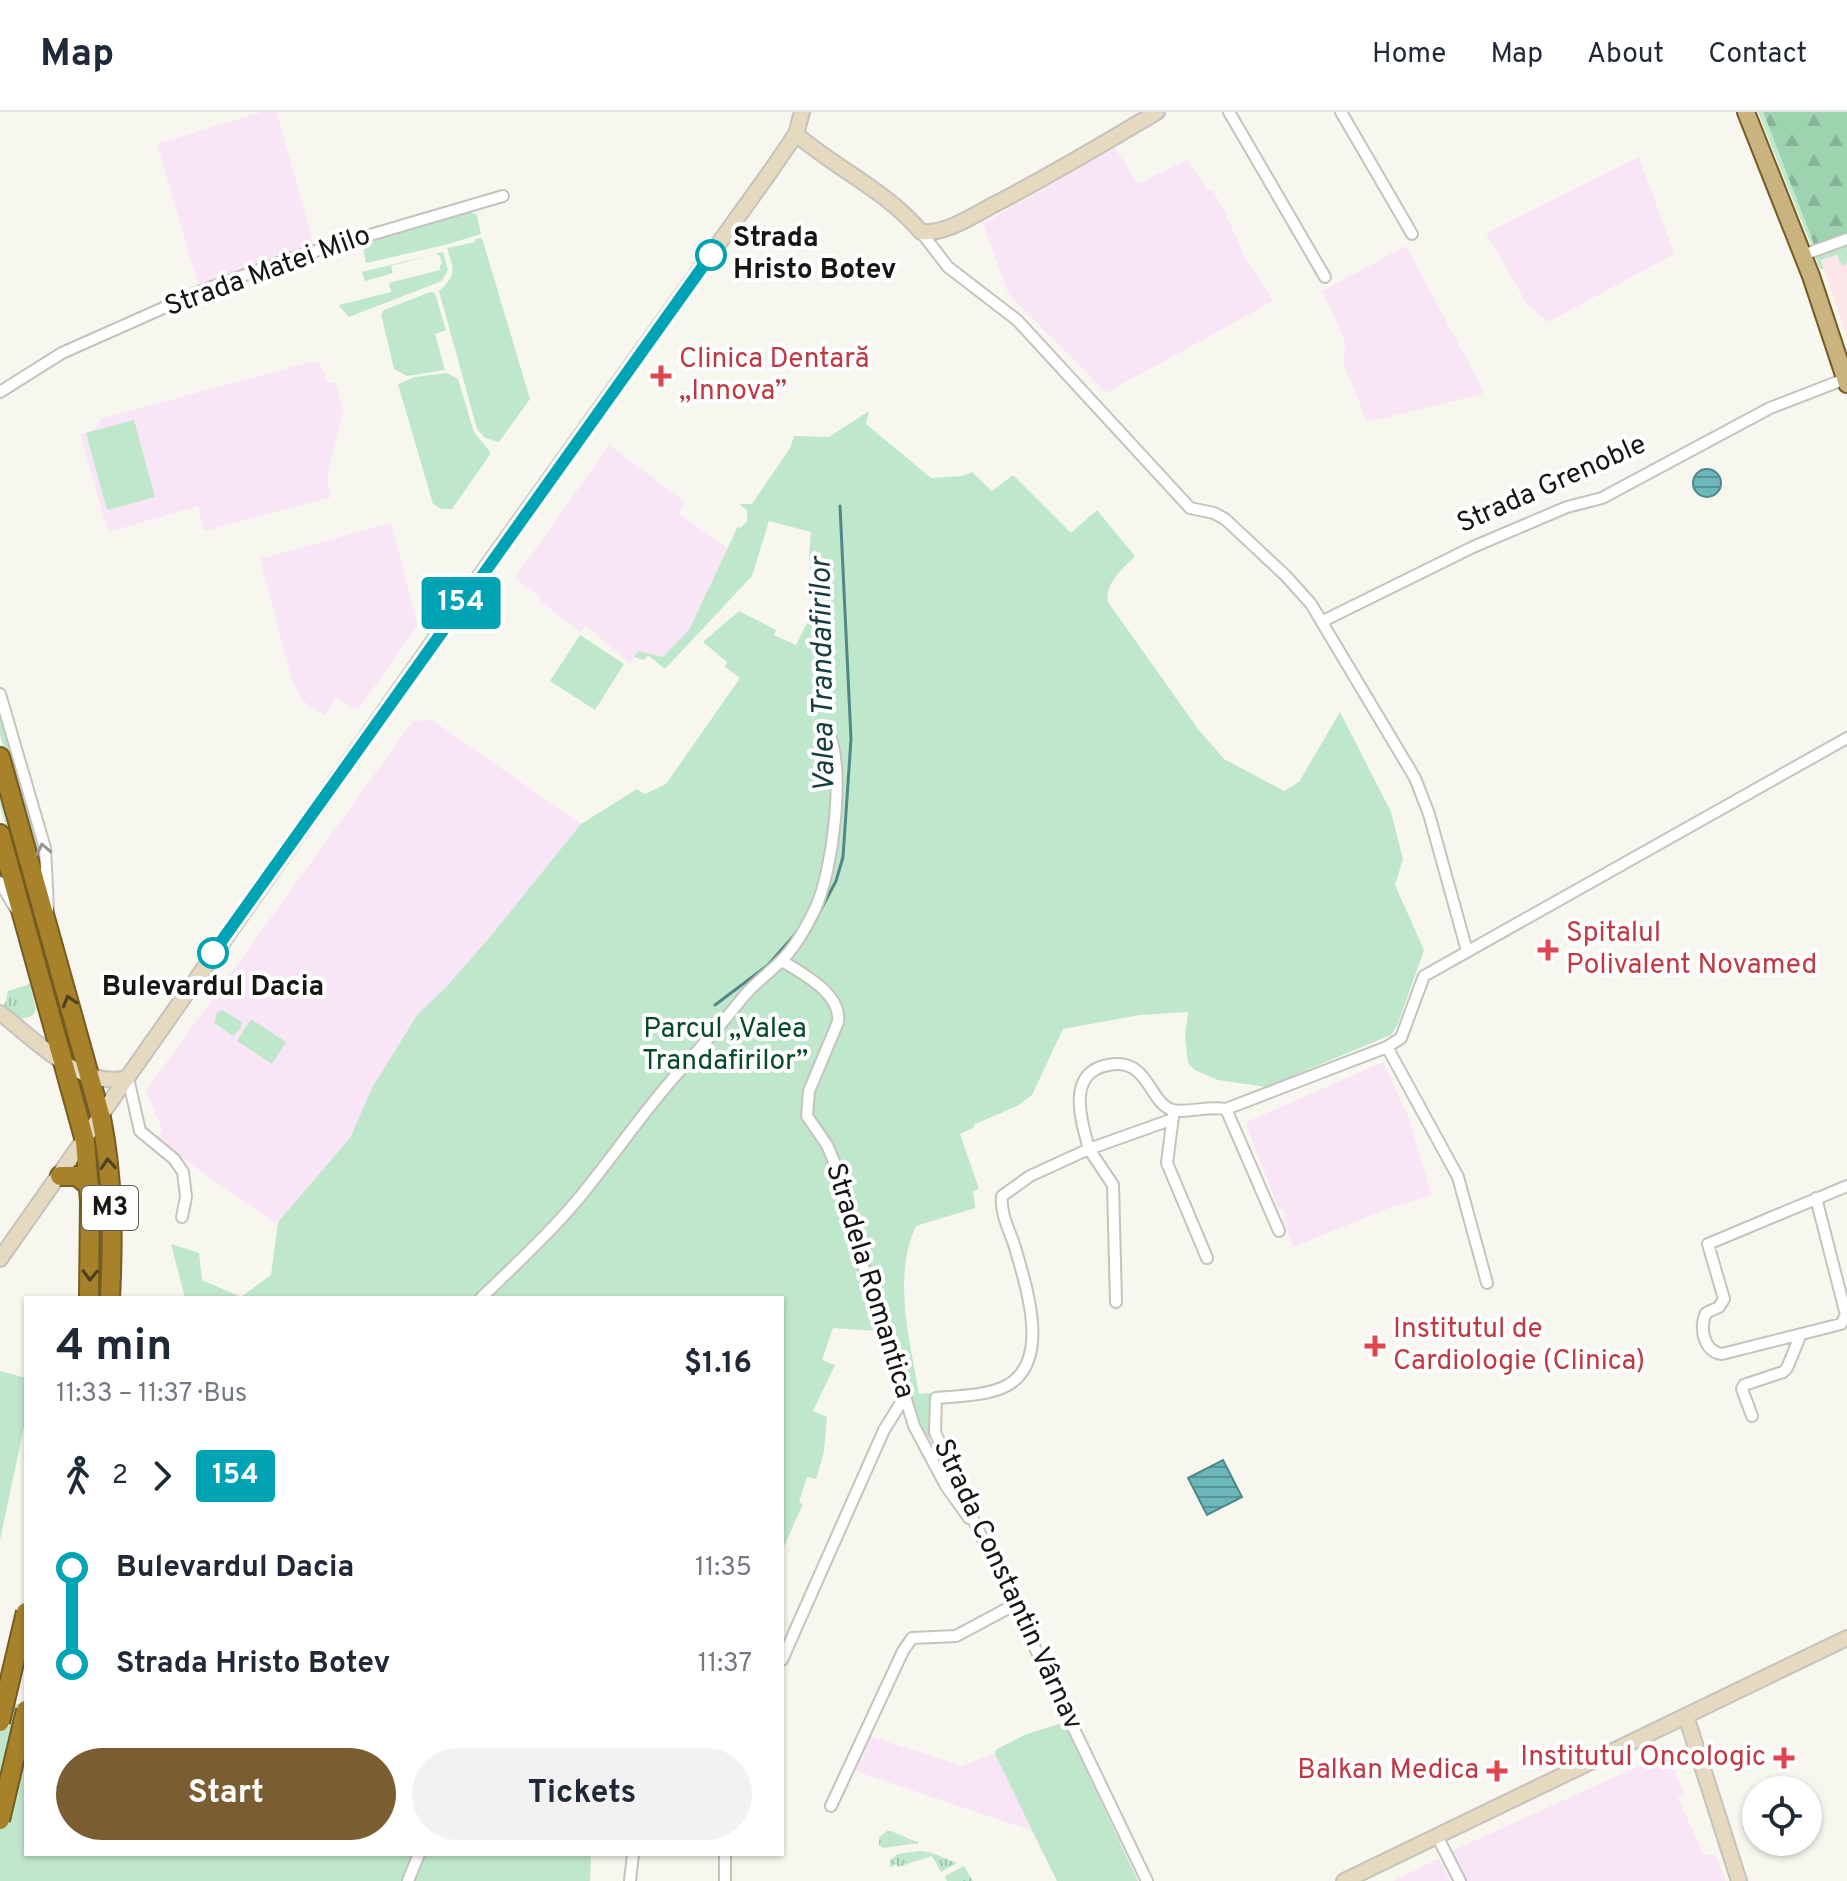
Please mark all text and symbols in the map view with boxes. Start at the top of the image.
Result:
text: Map [40,31,114,80]
text: Home [1372,37,1446,73]
text: Map [1490,37,1543,73]
text: About [1587,37,1664,73]
text: Contact [1708,37,1807,73]
street label: Strada Matei Milo [160,218,376,326]
place label: Strada Hristo Botev [733,221,896,289]
marker: Strada Hristo Botev [696,240,726,270]
place label: Clinica Dentară „Innova” [679,342,869,410]
marker: Clinica Dentară „Innova” [650,365,672,387]
street label: Strada Grenoble [1452,427,1652,543]
water label: Valea Trandafirilor [803,554,845,793]
line badge: 154 [415,577,507,629]
text: 154 [438,585,484,621]
one-way arrow [36,842,53,856]
place label: Spitalul Polivalent Novamed [1566,916,1817,984]
marker: Bulevardul Dacia [198,938,228,968]
marker: Spitalul Polivalent Novamed [1537,939,1559,961]
place label: Bulevardul Dacia [102,970,324,1006]
one-way arrow [62,995,78,1009]
park label: Parcul „Valea Trandafirilor” [642,1012,808,1080]
one-way arrow [100,1157,117,1170]
street label: Stradela Romantica [816,1159,922,1403]
road number: M3 [82,1186,138,1230]
one-way arrow [82,1269,99,1282]
place label: Institutul de Cardiologie (Clinica) [1393,1312,1645,1380]
text: 4 min [56,1320,172,1376]
marker: Institutul de Cardiologie (Clinica) [1364,1335,1386,1357]
text: $1.16 [684,1346,752,1383]
text: 11:33 – 11:37 · Bus [56,1378,247,1411]
street label: Strada Constantin Vârnav [924,1434,1090,1736]
icon: walk [56,1454,100,1498]
icon: forward [140,1454,184,1498]
text: 154 [212,1458,259,1494]
text: 2 [112,1460,128,1493]
text: Bulevardul Dacia [116,1550,354,1587]
text: 11:35 [695,1552,752,1585]
text: Strada Hristo Botev [116,1646,390,1683]
text: 11:37 [698,1648,752,1681]
place label: Institutul Oncologic [1520,1740,1766,1776]
marker: Institutul Oncologic [1773,1747,1795,1769]
button: Start [56,1748,396,1840]
button: Tickets [412,1748,752,1840]
place label: Balkan Medica [1297,1753,1479,1789]
marker: Balkan Medica [1486,1760,1508,1782]
map controls [1742,1776,1822,1856]
button: locate [1742,1776,1822,1856]

